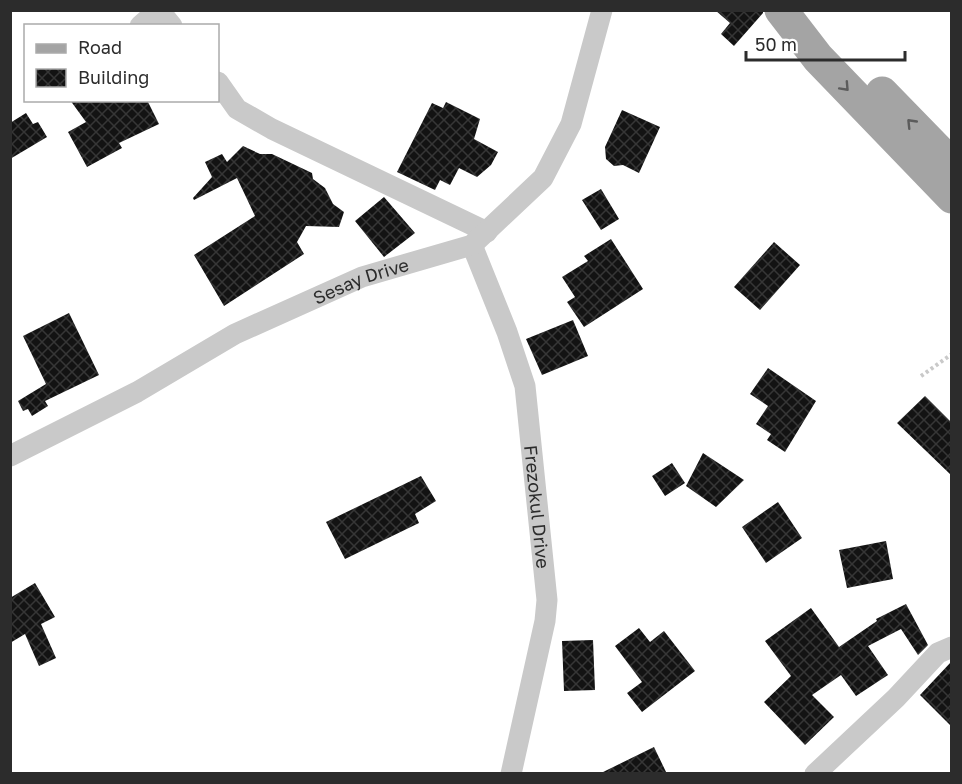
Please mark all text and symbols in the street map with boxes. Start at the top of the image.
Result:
legend [24,24,219,102]
scale bar [746,24,905,62]
text: 50 m [755,33,797,55]
text: Road [78,36,122,58]
text: Building [78,66,149,88]
one-way arrow [838,80,849,91]
one-way arrow [907,120,918,131]
street label: Sesay Drive [310,253,411,309]
street label: Frezokul Drive [520,444,555,569]

